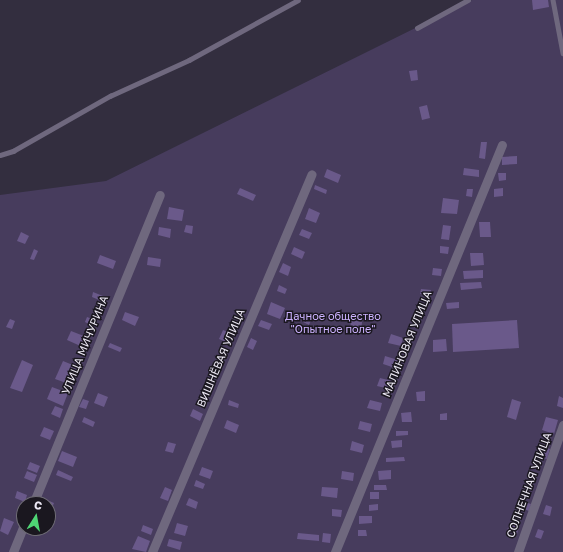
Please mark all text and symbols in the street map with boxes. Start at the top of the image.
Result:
street label: МАЛИНОВАЯ УЛИЦА [380,289,434,399]
street label: УЛИЦА МИЧУРИНА [59,294,111,396]
street label: ВИШНЁВАЯ УЛИЦА [194,307,248,409]
park label: Дачное общество "Опытное поле" [285,310,381,336]
street label: СОЛНЕЧНАЯ УЛИЦА [504,431,554,539]
north arrow [16,496,56,536]
text: С [33,498,43,512]

